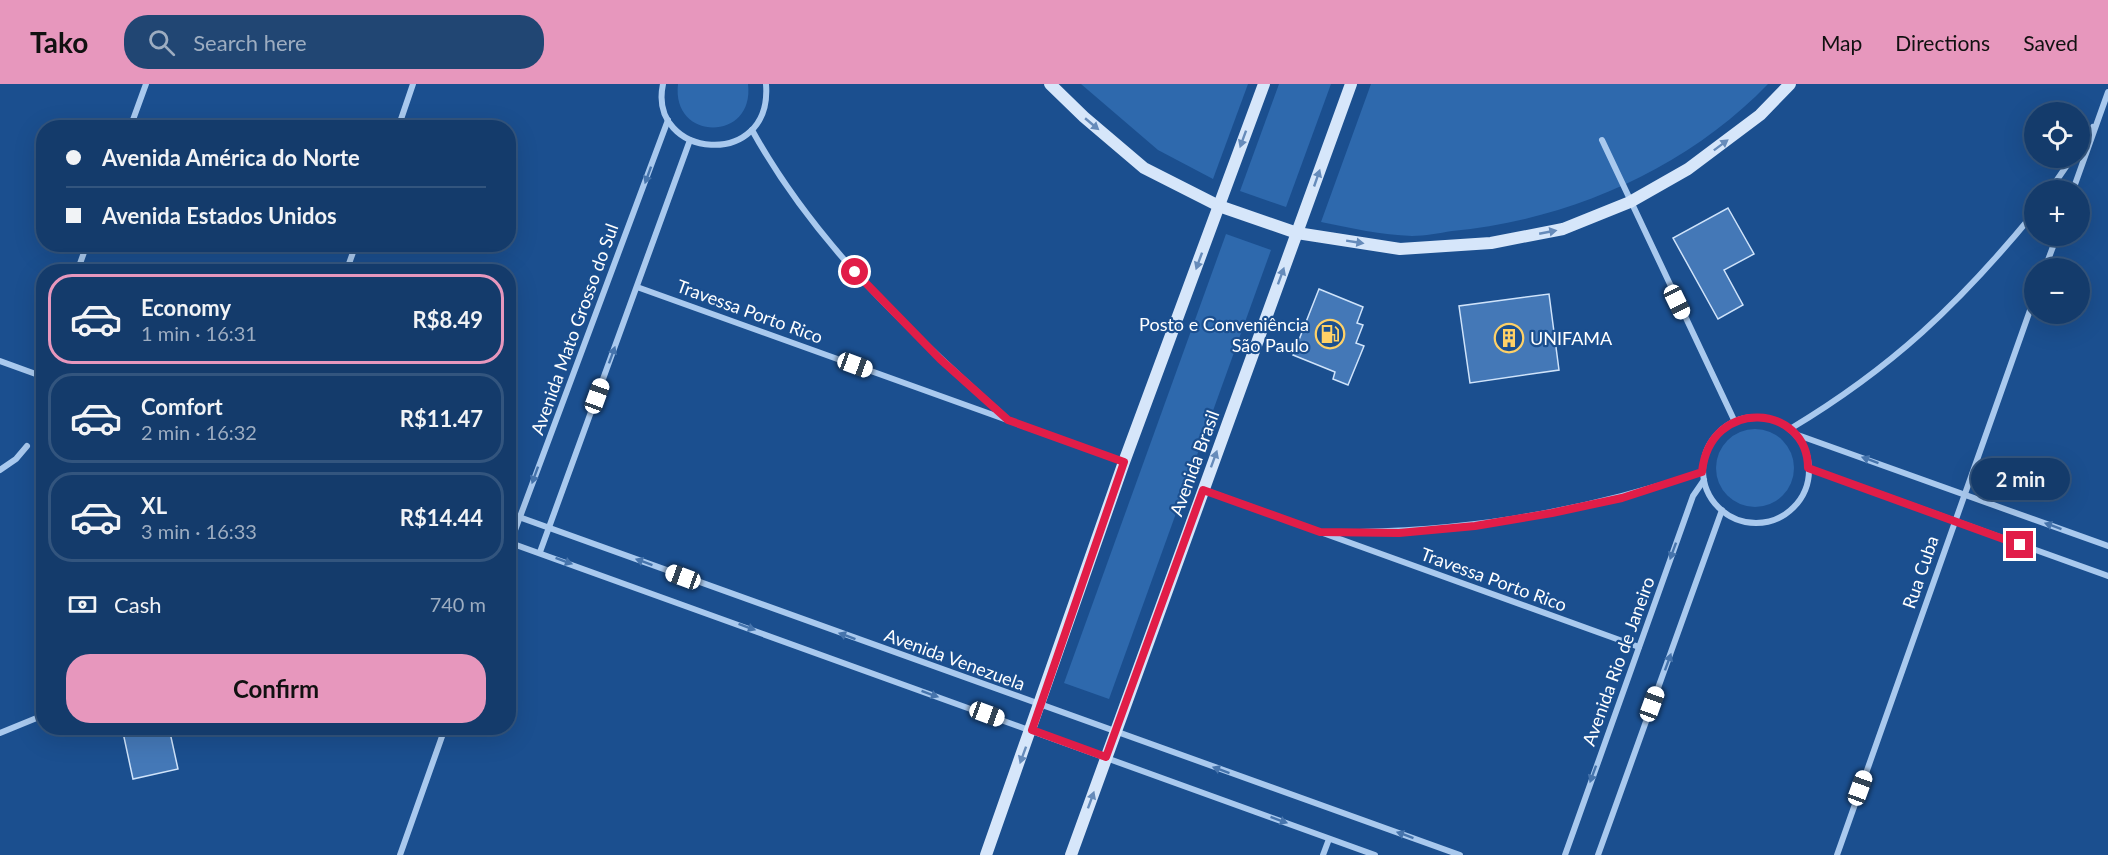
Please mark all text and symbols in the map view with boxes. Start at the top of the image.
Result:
search box [124,15,544,69]
text: Tako [30,25,88,59]
icon: search [145,26,178,59]
text: Search here [193,29,307,56]
text: Map [1821,30,1862,55]
text: Directions [1895,30,1990,55]
text: Saved [2023,30,2078,55]
map controls [2024,102,2090,324]
button: locate [2024,102,2090,168]
one-way arrow [1084,118,1100,131]
one-way arrow [1238,130,1248,148]
one-way arrow [1712,139,1728,151]
text: Avenida América do Norte [102,144,360,171]
one-way arrow [642,166,652,184]
one-way arrow [1313,169,1323,187]
button: + [2024,180,2090,246]
text: Avenida Estados Unidos [102,202,337,229]
street label: Avenida Mato Grosso do Sul [526,220,622,438]
one-way arrow [1539,227,1558,236]
one-way arrow [1345,237,1364,246]
one-way arrow [1193,252,1203,270]
route start [841,258,868,285]
button: − [2024,258,2090,324]
one-way arrow [1277,266,1287,284]
street label: Travessa Porto Rico [674,274,826,348]
car [1661,282,1693,322]
icon: car [69,292,123,346]
text: Economy [141,294,231,321]
text: R$8.49 [413,306,483,333]
place label: Posto e Conveniência São Paulo [1139,313,1309,356]
fuel station icon: Posto e Conveniência São Paulo [1314,318,1346,350]
text: 1 min · 16:31 [141,321,257,345]
building icon: UNIFAMA [1493,322,1525,354]
place label: UNIFAMA [1530,327,1613,349]
one-way arrow [608,346,617,364]
car [835,350,875,380]
car [582,376,612,416]
icon: car [69,391,123,445]
text: Comfort [141,393,223,420]
text: R$11.47 [400,405,483,432]
street label: Avenida Brasil [1165,407,1223,519]
text: 2 min · 16:32 [141,420,257,444]
one-way arrow [1210,450,1220,468]
one-way arrow [1861,454,1879,464]
callout: 2 min [1970,458,2070,500]
one-way arrow [530,467,540,485]
text: 2 min [1996,467,2045,491]
icon: car [69,490,123,544]
text: XL [141,492,167,519]
text: R$14.44 [400,504,483,531]
text: 3 min · 16:33 [141,519,257,543]
one-way arrow [2044,521,2062,531]
route end [2006,531,2033,558]
street label: Rua Cuba [1897,533,1943,611]
street label: Travessa Porto Rico [1418,542,1570,616]
one-way arrow [1668,542,1678,560]
one-way arrow [555,556,573,566]
one-way arrow [635,557,653,567]
car [663,562,703,592]
street label: Avenida Rio de Janeiro [1577,573,1659,749]
icon: cash [66,588,99,621]
text: Cash [114,591,161,618]
text: 740 m [430,592,486,616]
one-way arrow [738,623,756,633]
street label: Avenida Venezuela [882,623,1028,695]
one-way arrow [838,631,856,640]
one-way arrow [1663,652,1673,670]
button: Confirm [66,654,486,723]
car [1637,684,1667,724]
one-way arrow [922,689,940,699]
car [967,699,1007,729]
one-way arrow [1017,746,1027,764]
one-way arrow [1212,765,1230,775]
one-way arrow [1588,765,1598,783]
car [1845,768,1875,808]
one-way arrow [1086,791,1096,809]
one-way arrow [1271,816,1289,826]
one-way arrow [1396,830,1414,840]

